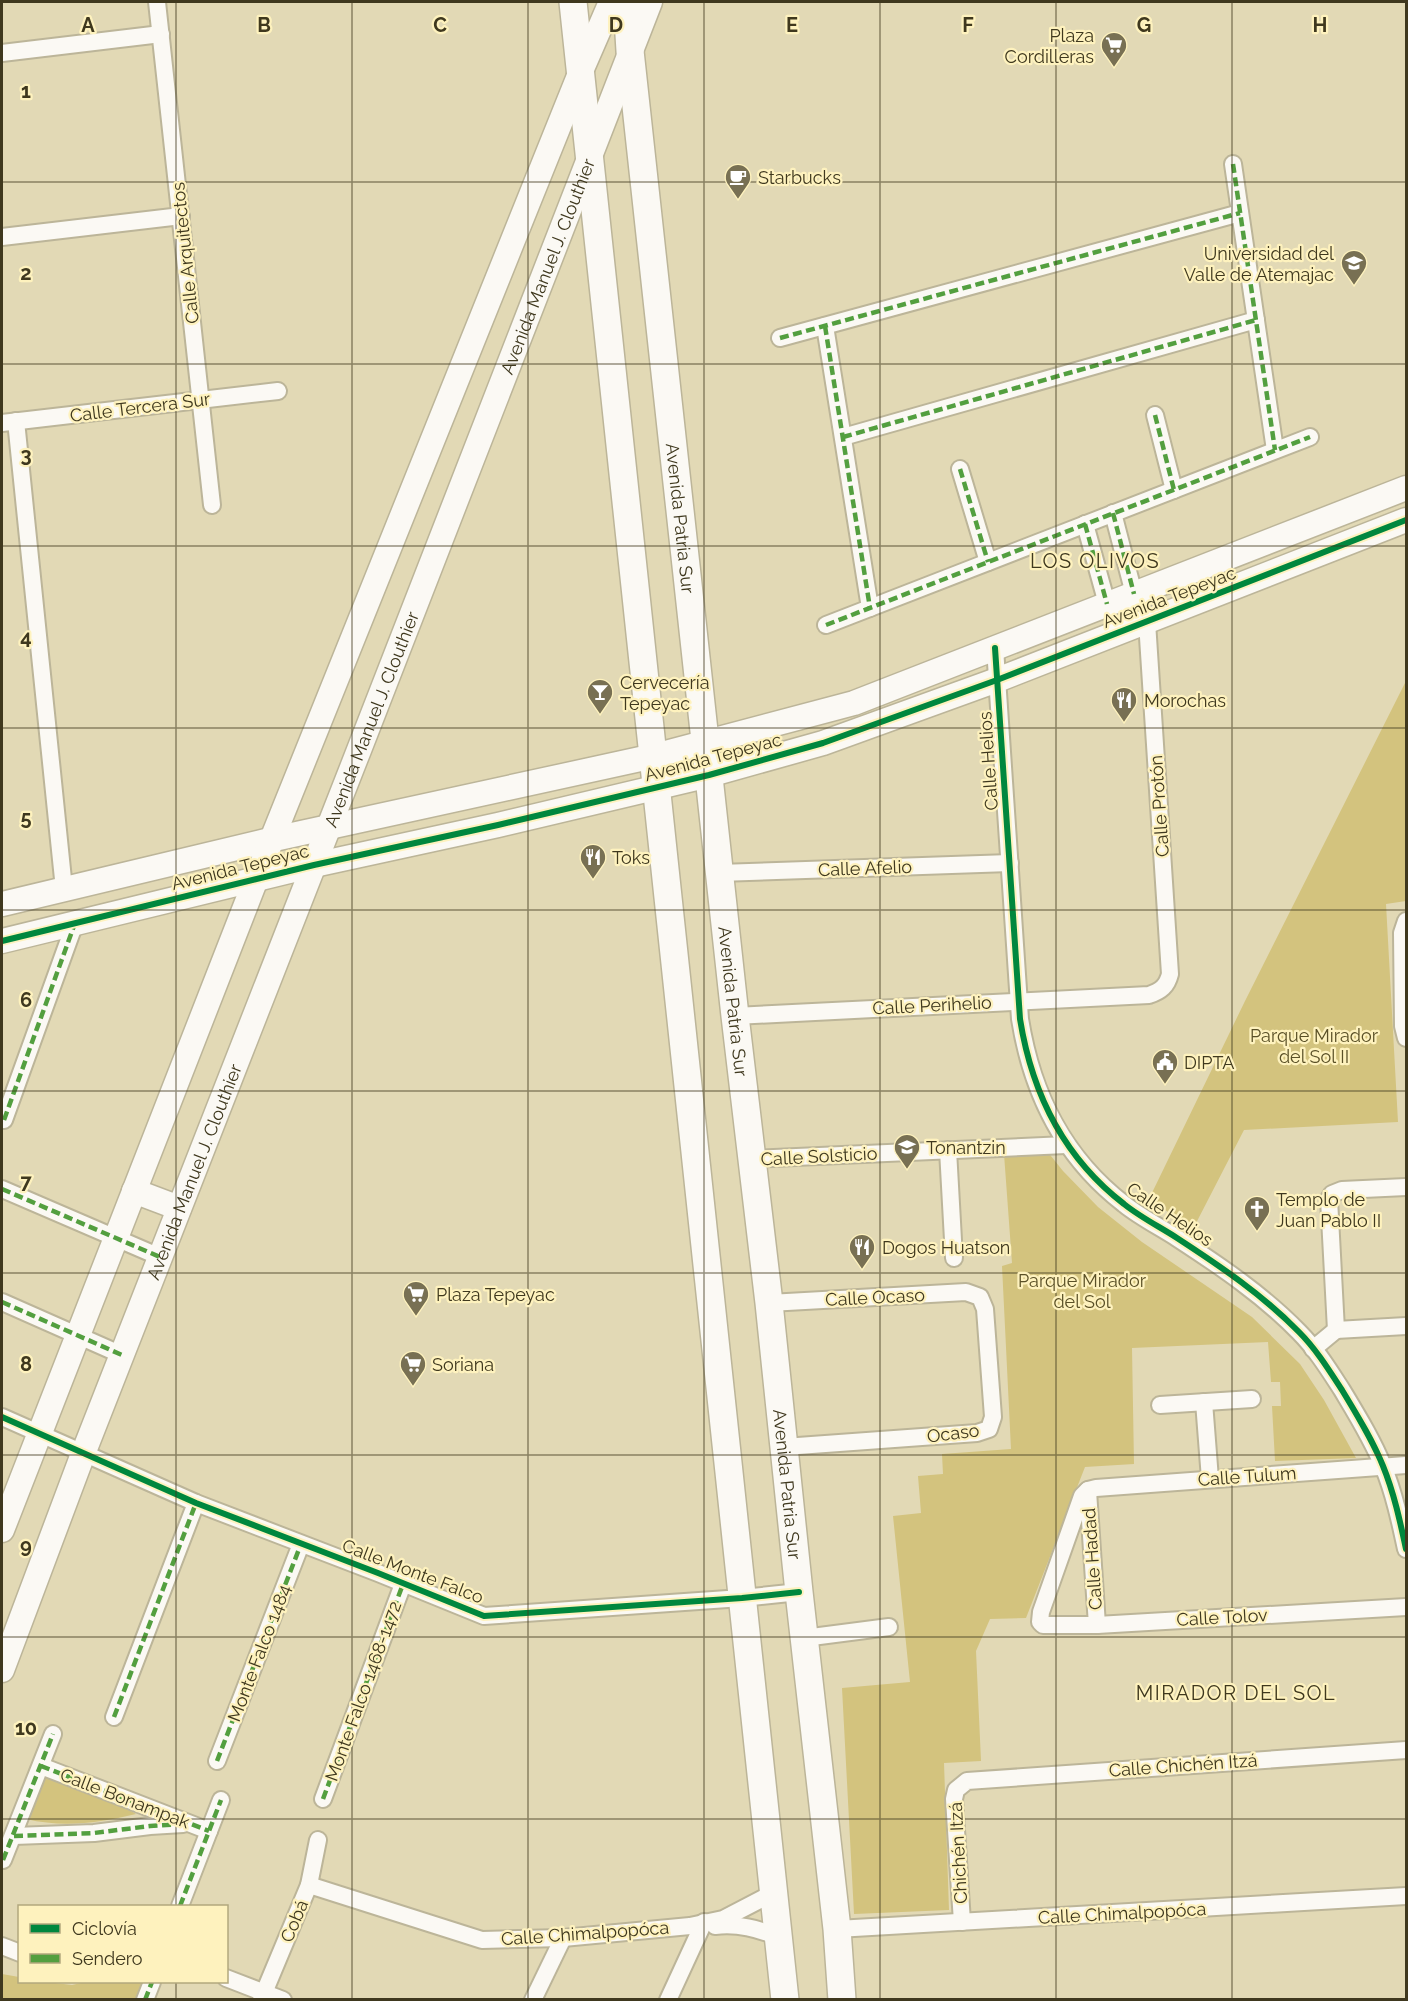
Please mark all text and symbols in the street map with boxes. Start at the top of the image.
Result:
text: A [81,13,95,37]
text: B [257,13,271,37]
text: C [433,13,447,37]
text: D [609,13,623,37]
text: E [786,13,798,37]
text: F [962,13,974,37]
text: G [1137,13,1151,37]
text: H [1313,13,1327,37]
place label: Plaza Cordilleras [1005,25,1094,67]
supermarket icon: Plaza Cordilleras [1099,30,1129,68]
text: 1 [21,79,31,103]
street label: Avenida Manuel J. Clouthier [496,155,599,377]
cafe icon: Starbucks [723,162,753,200]
place label: Starbucks [758,167,841,188]
street label: Calle Arquitectos [167,181,203,325]
place label: Universidad del Valle de Atemajac [1184,243,1334,285]
school or university icon: Universidad del Valle de Atemajac [1339,248,1369,286]
text: 2 [20,261,32,285]
street label: Calle Tercera Sur [69,388,212,426]
street label: Avenida Patria Sur [662,442,700,595]
text: 3 [20,443,32,467]
district label: LOS OLIVOS [1030,549,1160,573]
street label: Avenida Tepeyac [1099,562,1239,632]
street label: Avenida Manuel J. Clouthier [319,608,423,830]
text: 4 [20,625,32,649]
place label: Cervecería Tepeyac [620,672,709,714]
bar icon: Cervecería Tepeyac [585,677,615,715]
restaurant icon: Morochas [1109,685,1139,723]
place label: Morochas [1144,690,1226,711]
street label: Calle Helios [974,711,1002,811]
street label: Avenida Tepeyac [642,729,784,785]
street label: Calle Protón [1145,754,1173,858]
text: 5 [20,806,32,830]
street label: Avenida Tepeyac [169,840,311,894]
restaurant icon: Toks [578,842,608,880]
place label: Toks [612,847,650,868]
street label: Calle Afelio [818,856,913,880]
street label: Avenida Patria Sur [715,925,753,1078]
text: 6 [20,988,32,1012]
street label: Calle Perihelio [872,991,993,1019]
park label: Parque Mirador del Sol II [1250,1025,1379,1067]
public building icon: DIPTA [1150,1047,1180,1085]
place label: DIPTA [1184,1052,1234,1073]
street label: Avenida Manuel J. Clouthier [142,1060,246,1282]
school or university icon: Tonantzin [892,1132,922,1170]
place label: Tonantzin [926,1137,1006,1158]
street label: Calle Solsticio [760,1142,878,1170]
text: 7 [20,1170,32,1194]
street label: Calle Helios [1123,1178,1217,1251]
place label: Templo de Juan Pablo II [1276,1189,1381,1231]
church icon: Templo de Juan Pablo II [1242,1194,1272,1232]
restaurant icon: Dogos Huatson [847,1232,877,1270]
place label: Dogos Huatson [882,1237,1010,1258]
park label: Parque Mirador del Sol [1018,1270,1147,1312]
supermarket icon: Plaza Tepeyac [401,1279,431,1317]
place label: Plaza Tepeyac [436,1284,555,1305]
street label: Calle Ocaso [825,1284,926,1310]
supermarket icon: Soriana [398,1349,428,1387]
text: 8 [20,1352,32,1376]
place label: Soriana [432,1354,494,1375]
street label: Avenida Patria Sur [770,1408,806,1561]
street label: Ocaso [926,1419,981,1447]
street label: Calle Tulum [1197,1462,1297,1490]
street label: Calle Hadad [1078,1507,1106,1611]
text: 9 [20,1534,32,1558]
street label: Calle Monte Falco [339,1534,487,1608]
street label: Monte Falco 1484 [223,1581,295,1724]
street label: Monte Falco 1468-1472 [321,1598,405,1784]
street label: Calle Tolov [1176,1604,1268,1630]
district label: MIRADOR DEL SOL [1136,1681,1336,1705]
text: 10 [15,1716,37,1740]
street label: Calle Chichén Itzá [1108,1749,1258,1781]
street label: Calle Bonampak [57,1764,193,1833]
street label: Chichén Itzá [945,1802,971,1904]
street label: Cobá [276,1897,312,1945]
street label: Calle Chimalpopóca [1037,1898,1207,1928]
legend [18,1905,228,1983]
street label: Calle Chimalpopóca [500,1917,670,1949]
text: Ciclovía [72,1918,137,1939]
text: Sendero [72,1948,143,1969]

